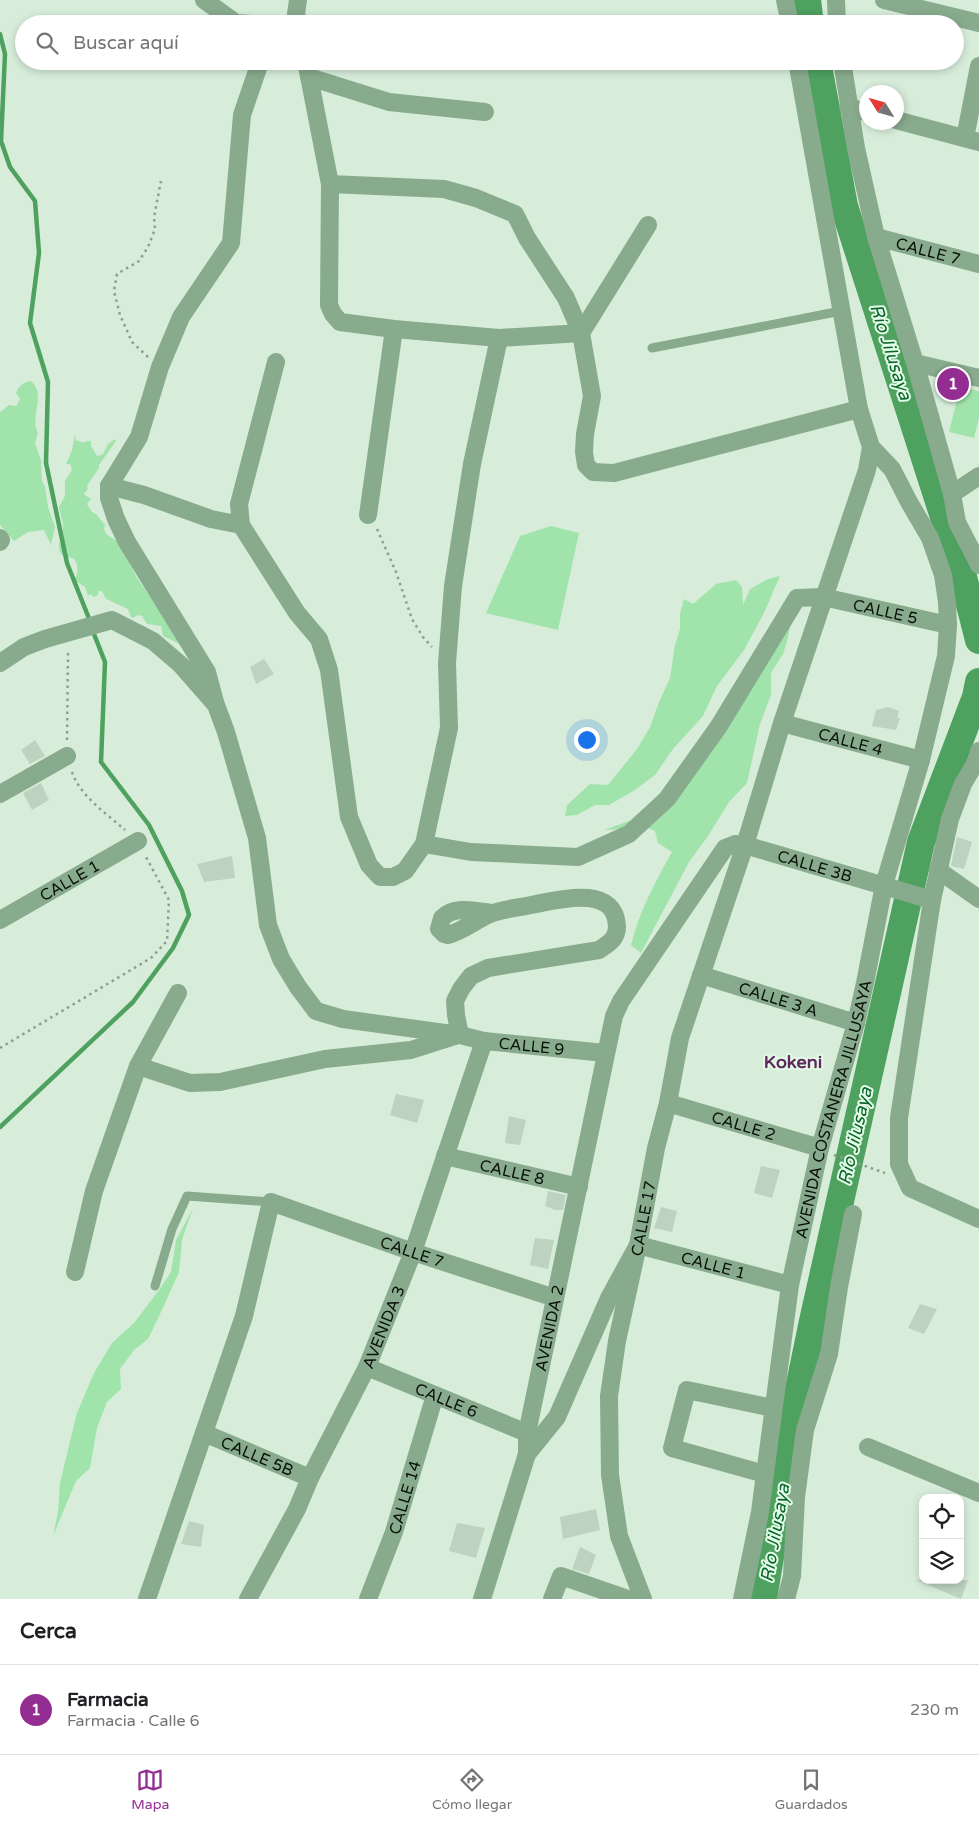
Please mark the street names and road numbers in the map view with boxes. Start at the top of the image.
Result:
street label: CALLE 7 [894,234,962,270]
street label: CALLE 5 [851,595,920,629]
street label: CALLE 4 [816,724,885,760]
street label: CALLE 3B [775,846,854,887]
street label: CALLE 1 [36,856,104,906]
street label: CALLE 3 A [736,978,820,1022]
street label: AVENIDA COSTANERA JILLUSAYA [791,978,876,1241]
street label: CALLE 9 [498,1034,565,1060]
street label: CALLE 2 [709,1107,778,1145]
street label: CALLE 8 [478,1155,546,1190]
street label: CALLE 17 [627,1179,661,1258]
street label: CALLE 7 [377,1232,446,1272]
street label: CALLE 1 [679,1248,748,1284]
street label: AVENIDA 3 [358,1283,410,1372]
street label: AVENIDA 2 [531,1283,569,1373]
street label: CALLE 6 [412,1379,480,1423]
street label: CALLE 5B [218,1432,296,1481]
street label: CALLE 14 [385,1458,426,1537]

